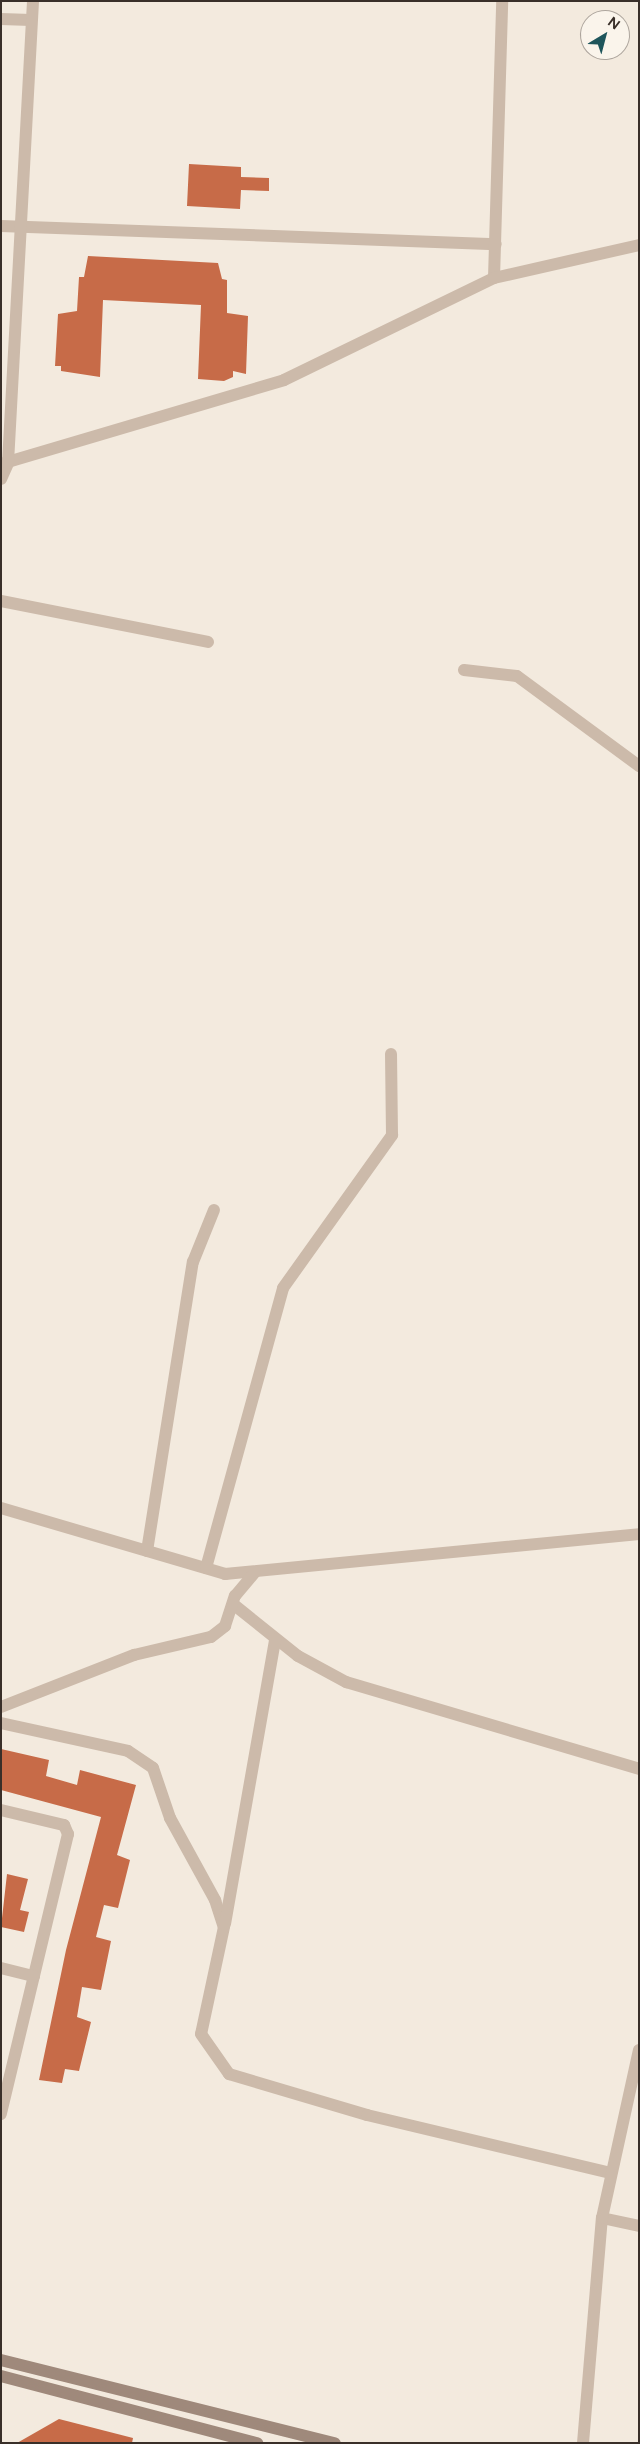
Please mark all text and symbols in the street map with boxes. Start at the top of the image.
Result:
north arrow [580,10,630,60]
text: N [604,13,623,33]

